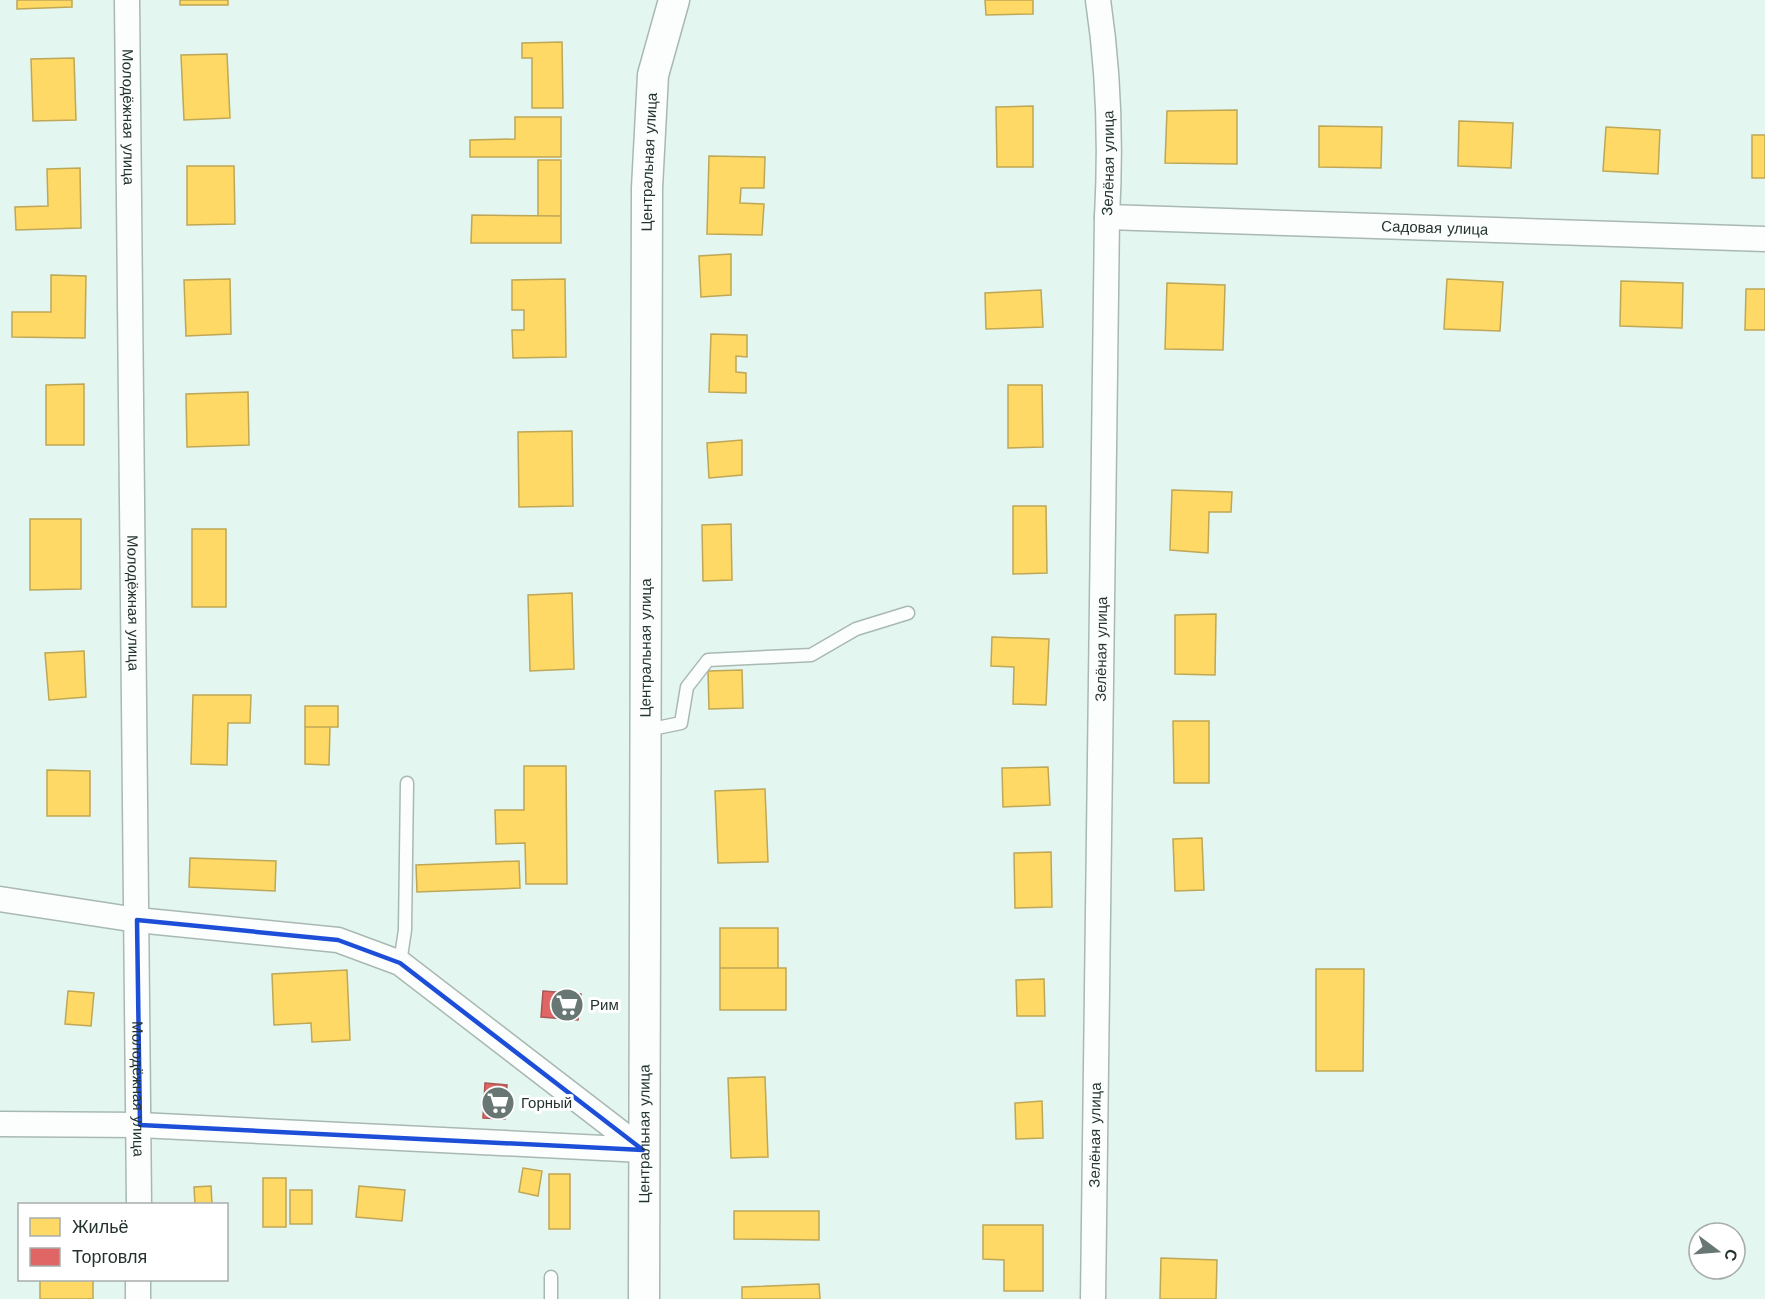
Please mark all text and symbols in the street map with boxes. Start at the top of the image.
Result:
street label: Молодёжная улица [118,49,138,186]
street label: Центральная улица [638,91,661,232]
street label: Зелёная улица [1098,110,1118,216]
street label: Садовая улица [1381,217,1489,239]
street label: Молодёжная улица [123,535,143,672]
street label: Центральная улица [637,578,655,718]
street label: Зелёная улица [1092,596,1111,702]
supermarket icon: Рим [549,987,585,1023]
place label: Рим [590,996,619,1014]
street label: Молодёжная улица [128,1021,148,1158]
street label: Центральная улица [635,1064,654,1204]
street label: Зелёная улица [1085,1082,1105,1188]
supermarket icon: Горный [480,1085,516,1121]
place label: Горный [521,1094,572,1112]
legend [18,1203,228,1281]
text: Жильё [72,1216,129,1237]
north arrow [1687,1221,1747,1281]
text: Торговля [72,1246,147,1267]
text: С [1720,1247,1742,1264]

